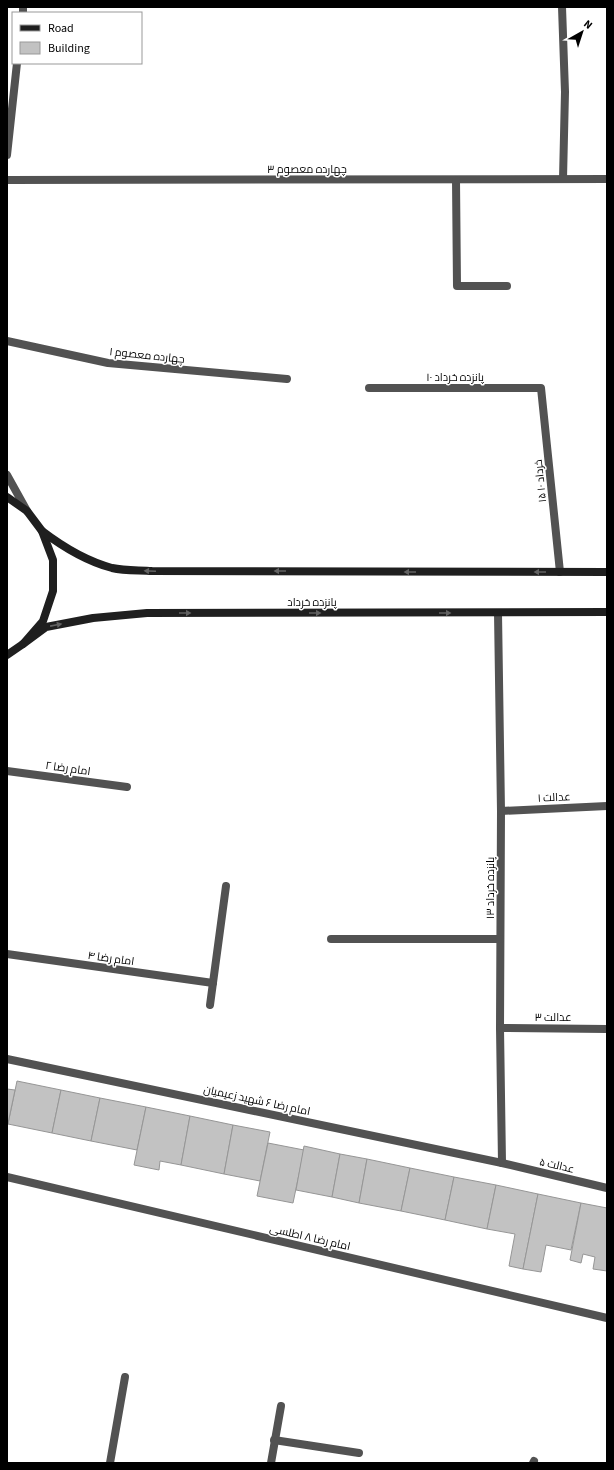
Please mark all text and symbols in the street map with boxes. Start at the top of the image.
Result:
legend [12,12,142,64]
north arrow [562,12,602,52]
text: N [580,16,596,33]
text: Road [48,20,74,37]
text: Building [48,40,90,57]
street label: چهارده معصوم ۳ [267,162,347,177]
street label: چهارده معصوم ۱ [109,344,185,367]
street label: پانزده خرداد ۱۰ [426,370,484,385]
street label: ۱۵ خرداد ۱۰ [531,459,550,503]
one-way arrow [144,567,156,574]
one-way arrow [273,568,286,574]
one-way arrow [403,569,416,575]
one-way arrow [533,569,546,575]
street label: پانزده خرداد [287,595,337,610]
one-way arrow [179,610,192,616]
one-way arrow [309,610,322,616]
one-way arrow [439,610,452,616]
one-way arrow [50,622,62,628]
street label: امام رضا ۲ [44,758,92,779]
street label: عدالت ۱ [537,789,571,806]
street label: پانزده خرداد ۱۳ [483,857,498,919]
street label: امام رضا ۴ [87,948,135,969]
street label: عدالت ۳ [534,1010,572,1025]
street label: امام رضا ۶ شهید زعیمیان [202,1082,312,1119]
street label: عدالت ۵ [538,1154,576,1177]
street label: امام رضا ۸ اطلسی [268,1221,352,1254]

